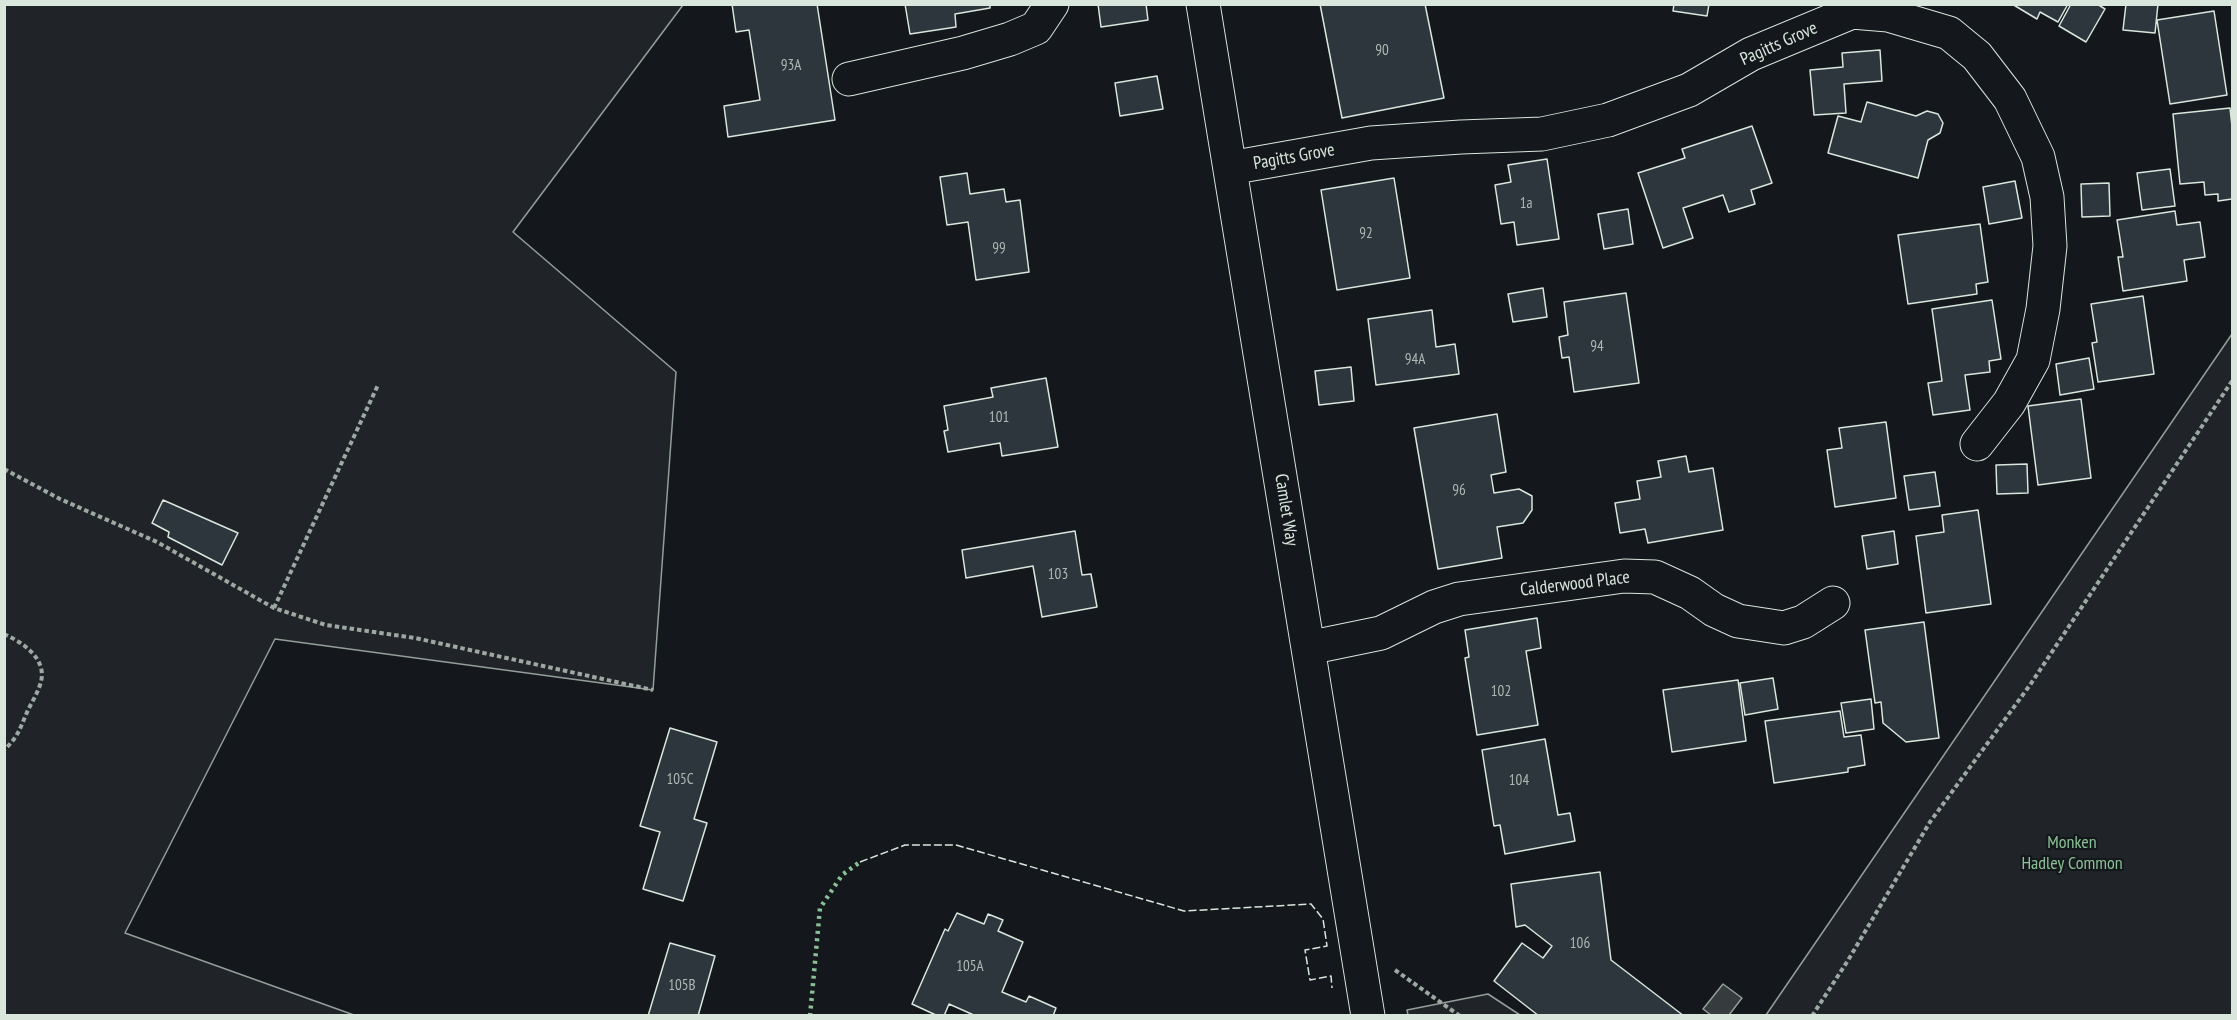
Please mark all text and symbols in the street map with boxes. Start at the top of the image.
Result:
street label: Pagitts Grove [1737,17,1821,71]
house number: 90 [1375,42,1389,60]
house number: 93A [781,57,801,75]
street label: Pagitts Grove [1252,139,1336,175]
house number: 1a [1520,195,1532,213]
house number: 92 [1359,225,1373,243]
house number: 99 [992,240,1006,258]
house number: 94 [1590,338,1604,356]
house number: 94A [1405,351,1425,369]
house number: 101 [989,409,1009,427]
street label: Camlet Way [1270,472,1302,548]
house number: 96 [1452,482,1466,500]
house number: 103 [1048,566,1068,584]
street label: Calderwood Place [1519,567,1631,601]
house number: 102 [1491,683,1511,701]
house number: 105C [666,771,694,789]
house number: 104 [1509,772,1529,790]
park label: Monken Hadley Common [2021,832,2123,874]
house number: 106 [1570,935,1590,953]
house number: 105A [956,958,984,976]
house number: 105B [668,977,696,995]

